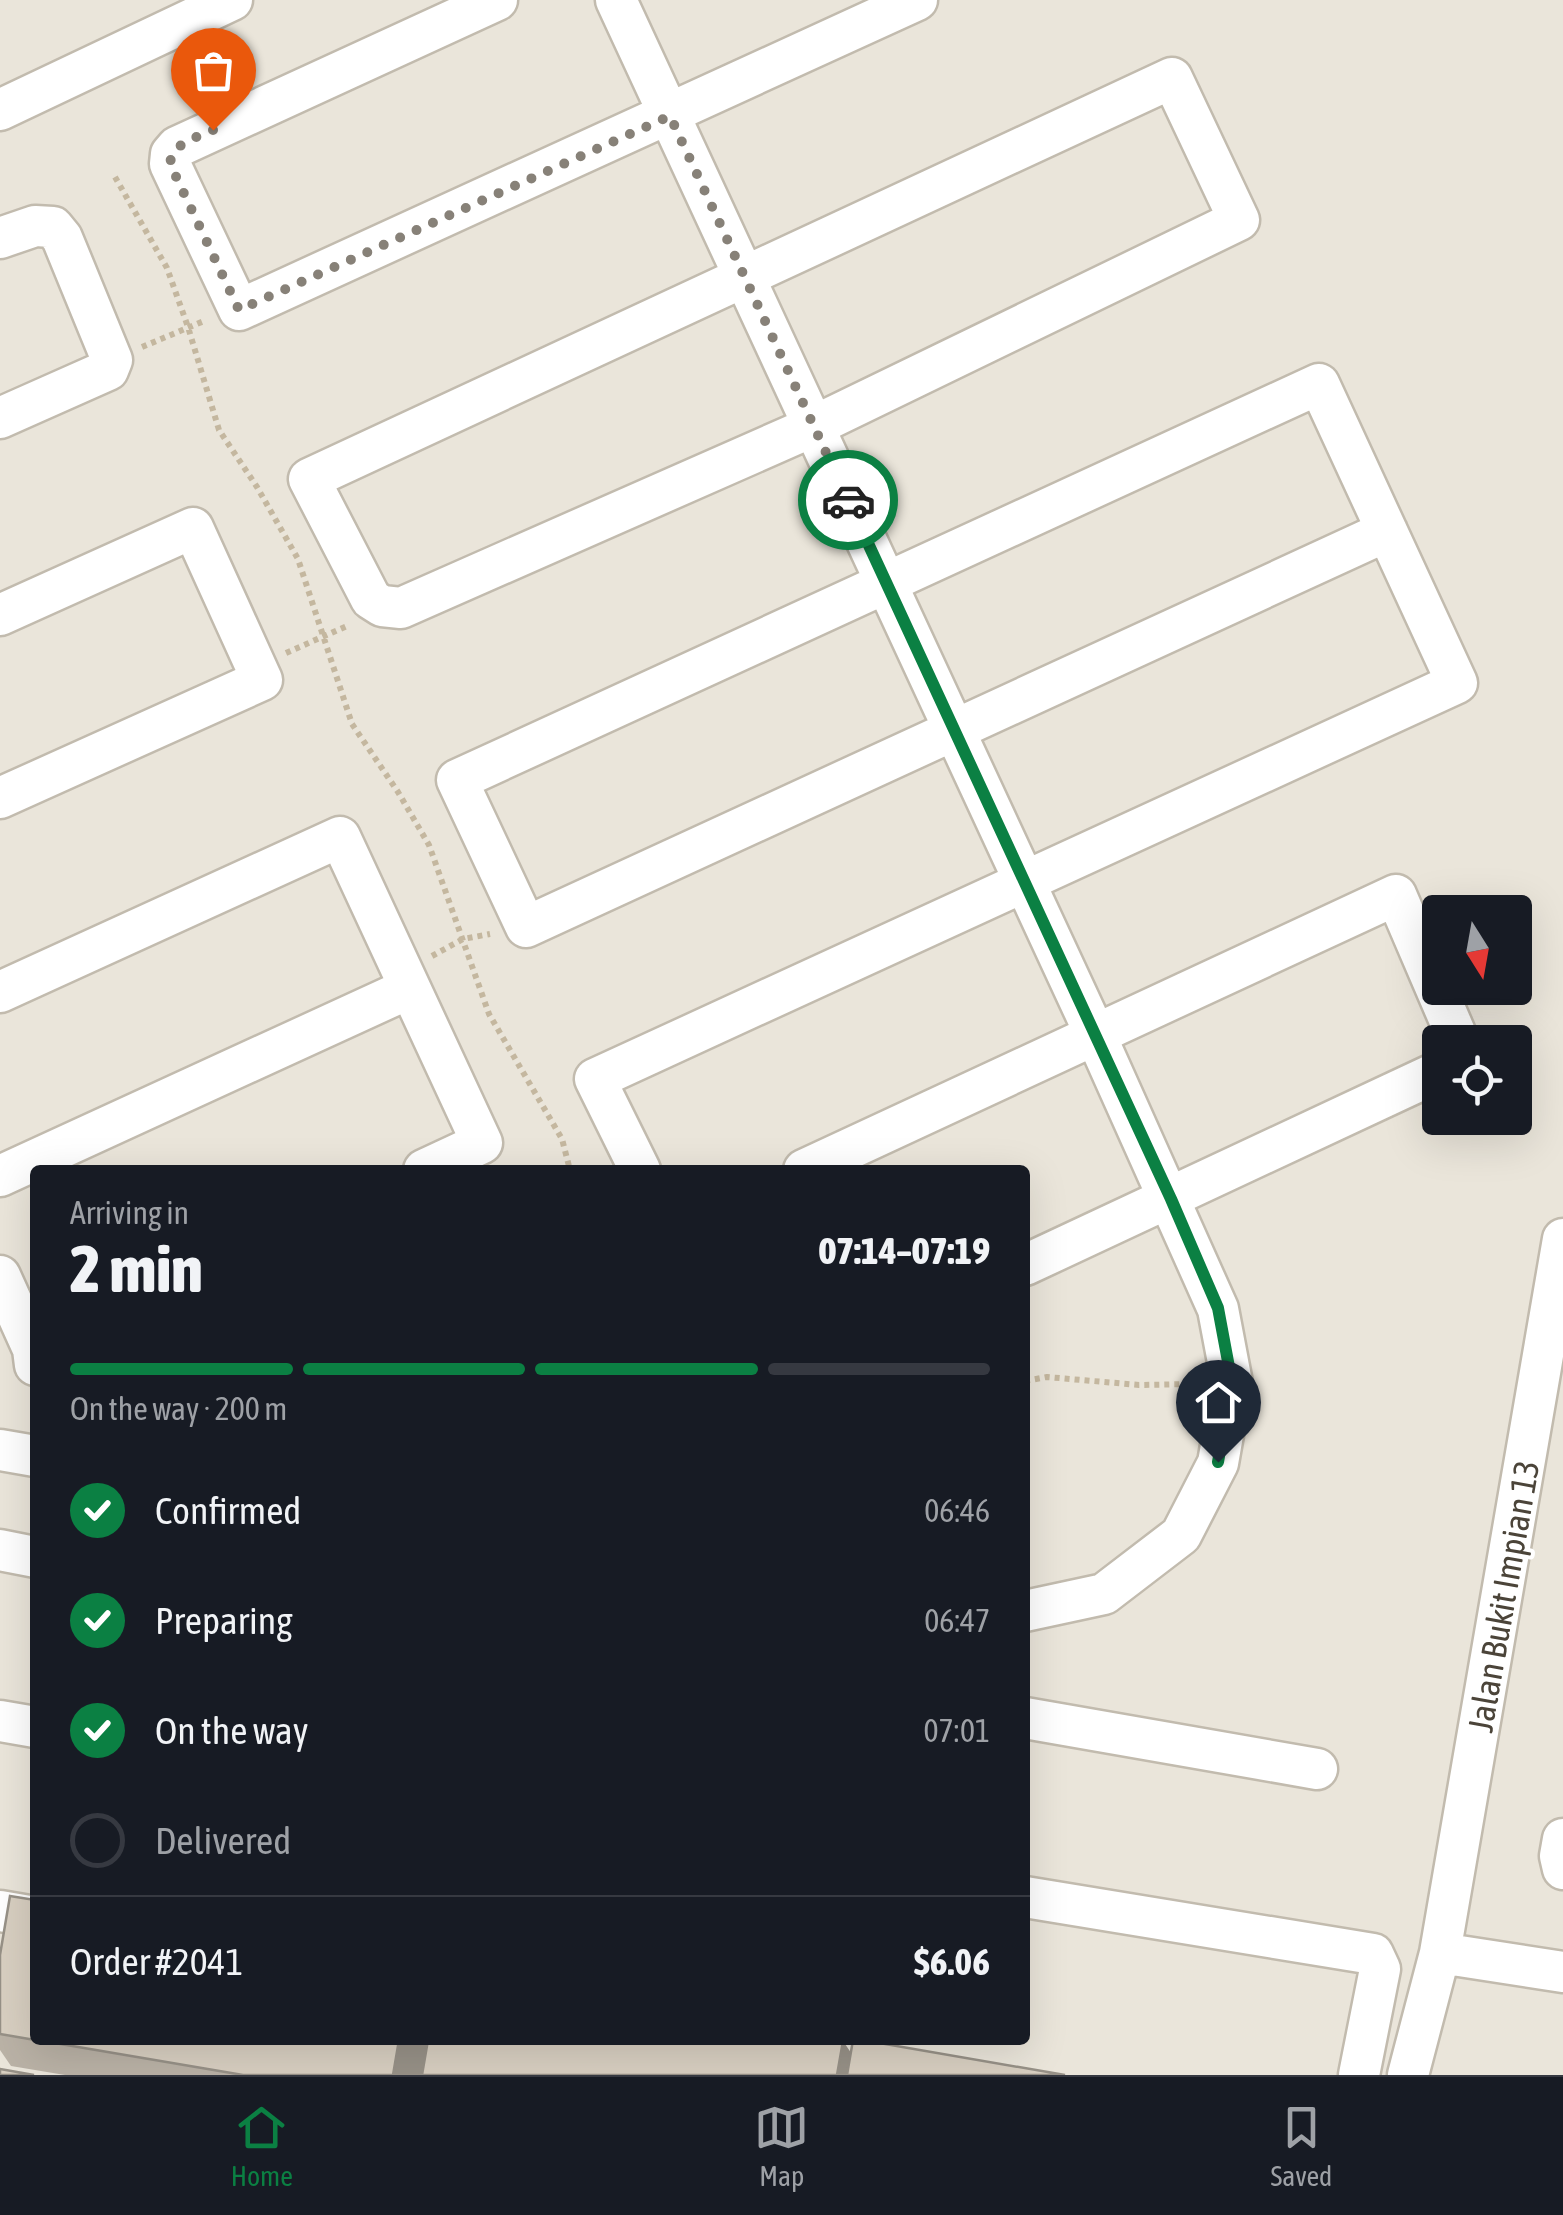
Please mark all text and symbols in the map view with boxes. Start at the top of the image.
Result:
pin [171,28,256,131]
icon: bag [186,43,241,98]
courier [798,450,898,550]
icon: car [821,473,876,528]
north arrow [1422,895,1532,1005]
map controls [1422,895,1532,1135]
button: locate [1422,1025,1532,1135]
text: Arriving in [70,1194,189,1231]
text: 07:14–07:19 [818,1229,990,1272]
text: 2 min [70,1231,203,1306]
pin [1176,1360,1261,1463]
icon: home [1191,1375,1246,1430]
text: On the way · 200 m [70,1390,287,1427]
street label: Jalan Bukit Impian 13 [1459,1457,1547,1735]
icon: check [70,1483,125,1538]
text: Confirmed [155,1489,301,1532]
text: 06:46 [924,1492,990,1529]
icon: check [70,1593,125,1648]
text: Preparing [155,1599,293,1642]
text: 06:47 [924,1602,990,1639]
icon: check [70,1703,125,1758]
text: On the way [155,1709,308,1752]
text: 07:01 [924,1712,990,1749]
text: Delivered [155,1819,291,1862]
text: Order #2041 [70,1940,243,1983]
text: $6.06 [914,1940,990,1983]
tab: Home [231,2100,293,2192]
tab: Map [754,2100,809,2192]
tab: Saved [1270,2100,1332,2192]

